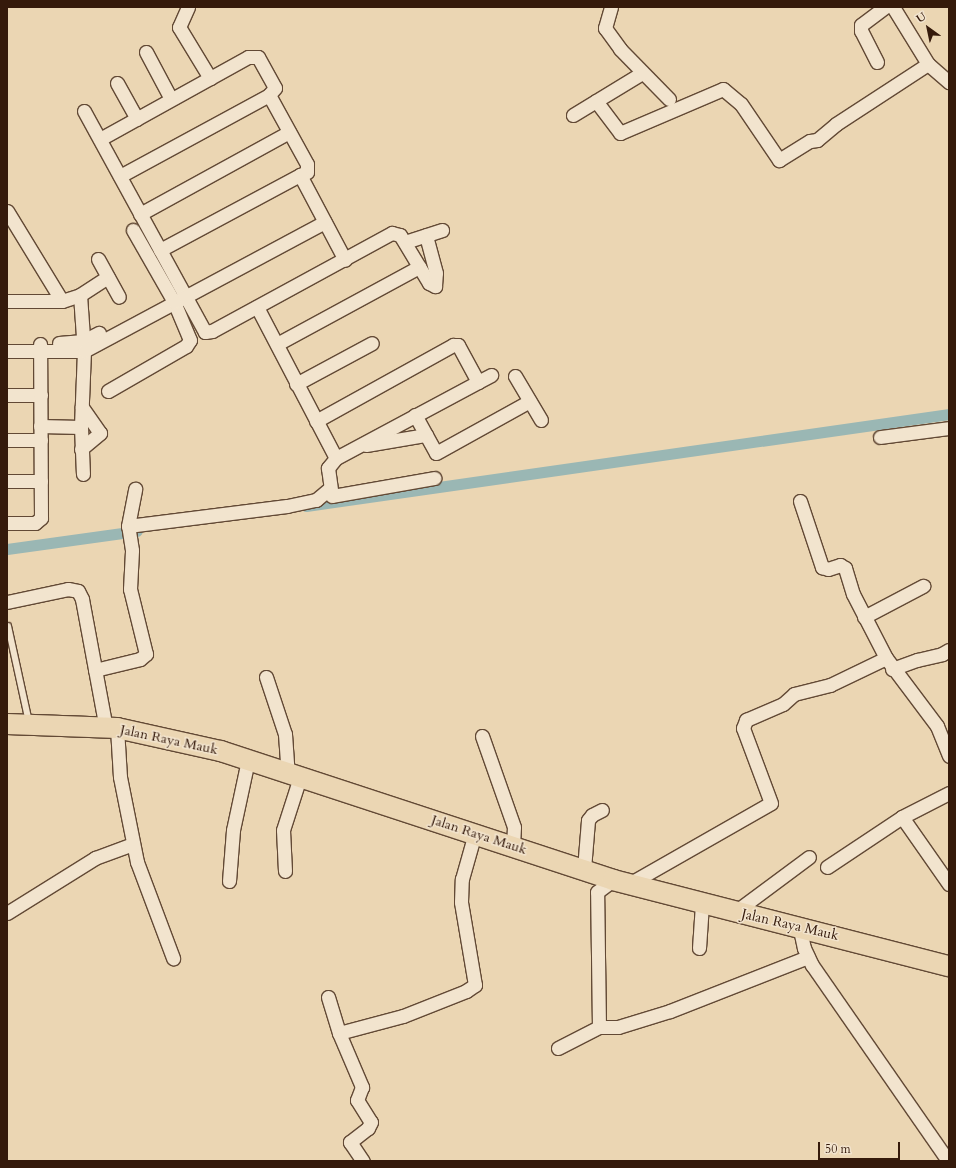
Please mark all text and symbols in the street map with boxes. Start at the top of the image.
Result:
north arrow [908,8,948,48]
text: U [913,9,929,26]
street label: Jalan Raya Mauk [119,721,219,759]
street label: Jalan Raya Mauk [429,812,529,858]
street label: Jalan Raya Mauk [740,906,840,944]
scale bar [820,1134,902,1160]
text: 50 m [825,1141,851,1157]

